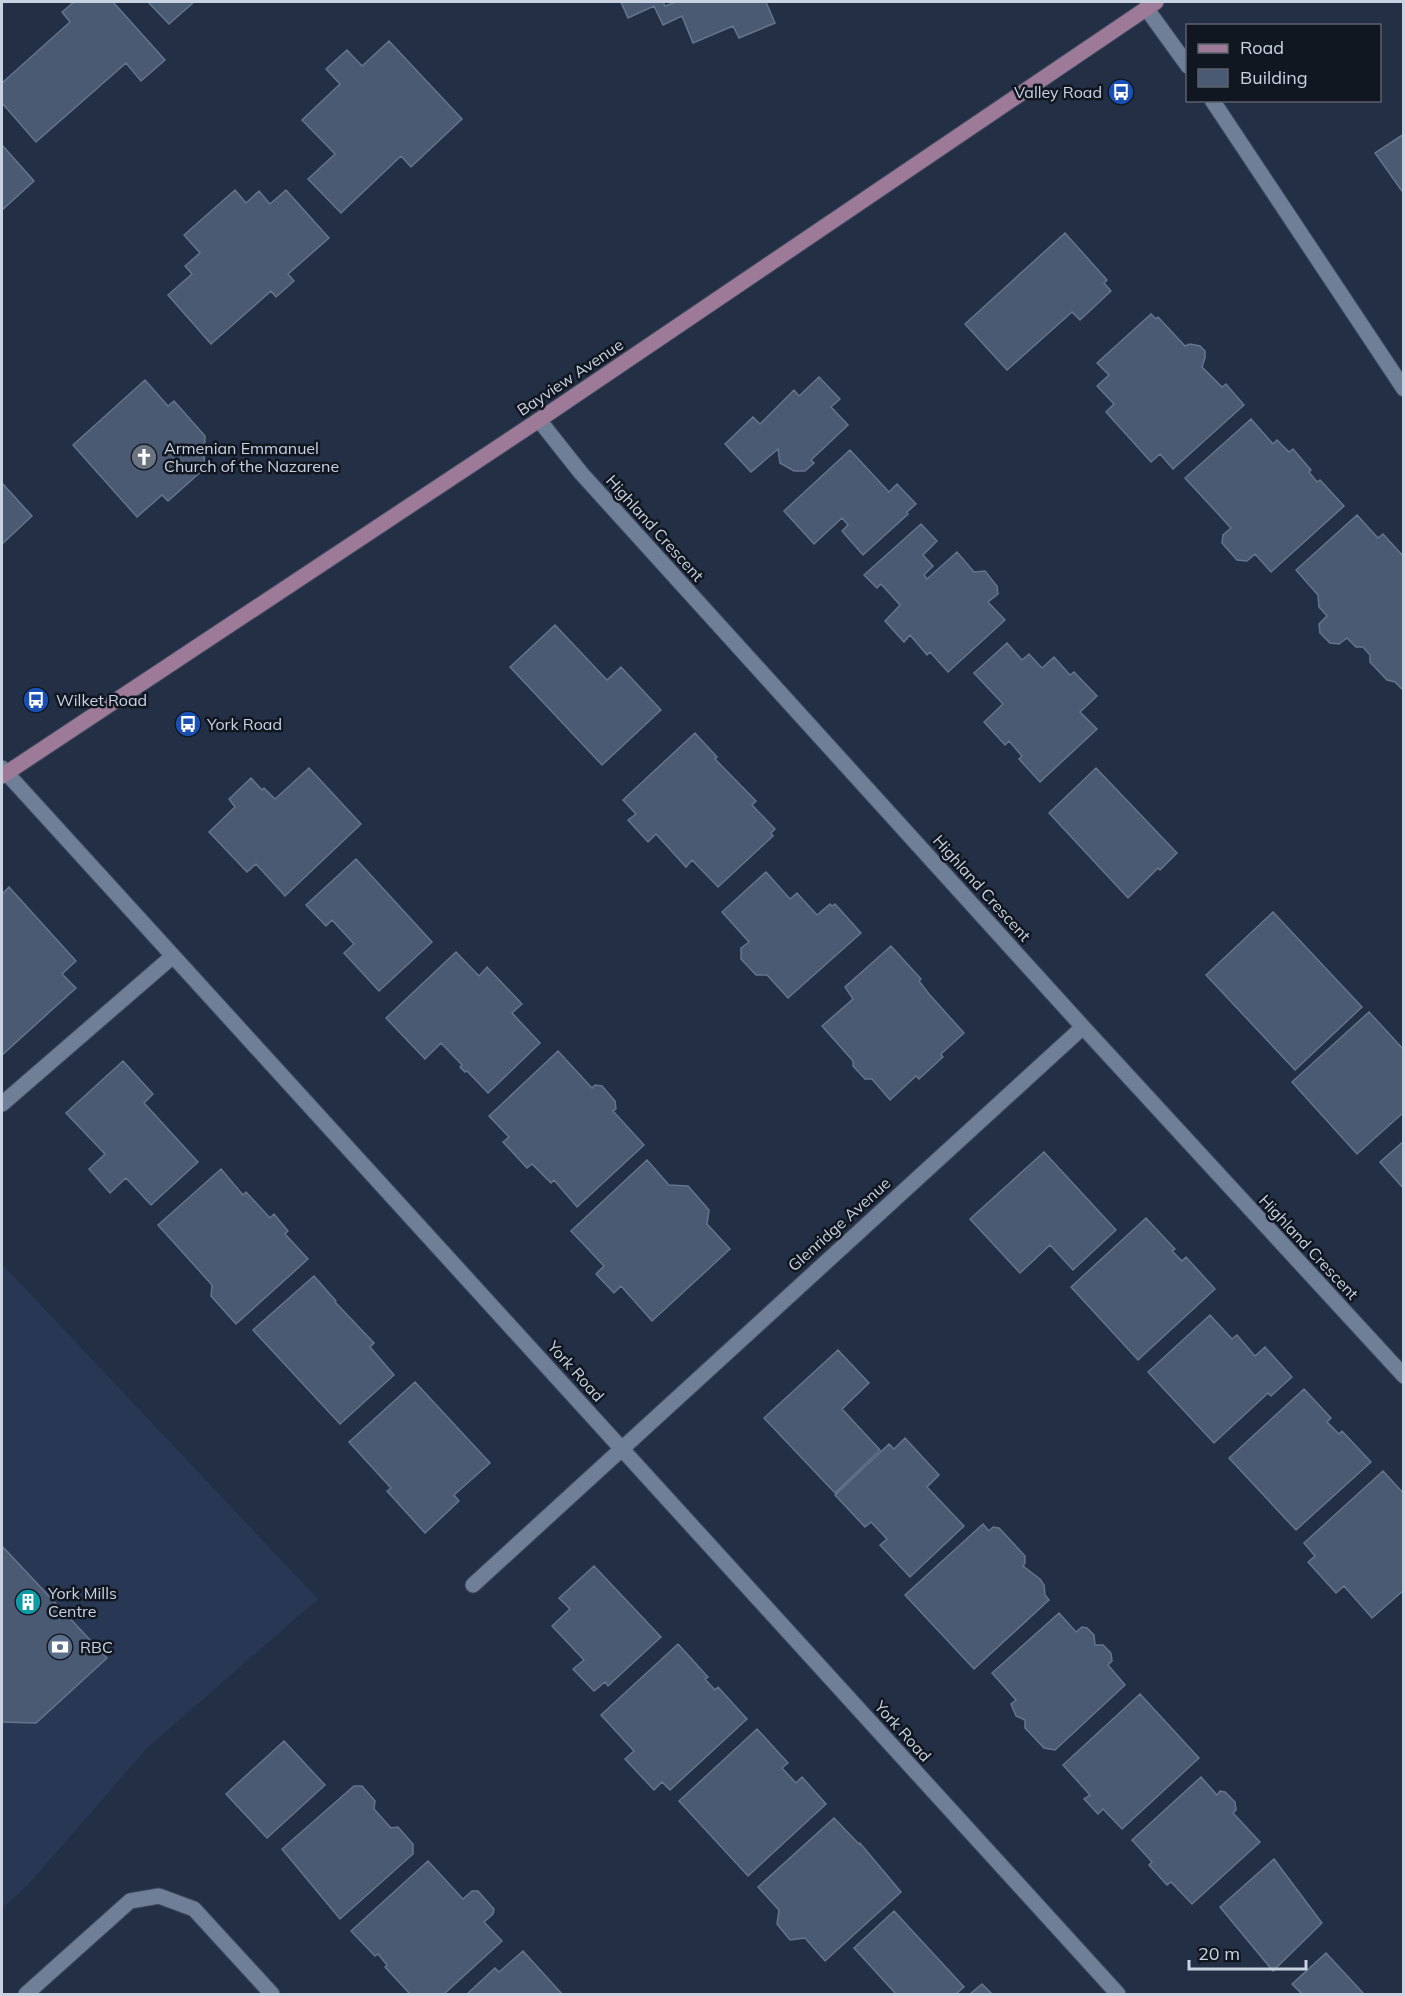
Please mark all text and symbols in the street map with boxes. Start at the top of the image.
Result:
legend [1186,24,1381,102]
text: Road [1240,36,1284,59]
text: Building [1240,66,1308,89]
bus stop icon: Valley Road [1106,77,1136,107]
place label: Valley Road [1014,82,1102,102]
street label: Bayview Avenue [513,334,627,420]
place label: Armenian Emmanuel Church of the Nazarene [164,438,339,476]
church icon: Armenian Emmanuel Church of the Nazarene [129,442,159,472]
street label: Highland Crescent [602,471,708,586]
bus stop icon: Wilket Road [21,685,51,715]
place label: Wilket Road [56,690,147,710]
bus stop icon: York Road [173,709,203,739]
place label: York Road [206,714,282,734]
street label: Highland Crescent [929,831,1035,946]
street label: Glenridge Avenue [784,1173,894,1275]
street label: Highland Crescent [1255,1190,1363,1304]
street label: York Road [543,1336,609,1406]
place label: York Mills Centre [47,1583,117,1621]
building icon: York Mills Centre [13,1587,43,1617]
bank icon: RBC [45,1632,75,1662]
place label: RBC [80,1637,113,1657]
street label: York Road [870,1696,936,1766]
scale bar [1189,1933,1306,1971]
text: 20 m [1198,1942,1240,1965]

